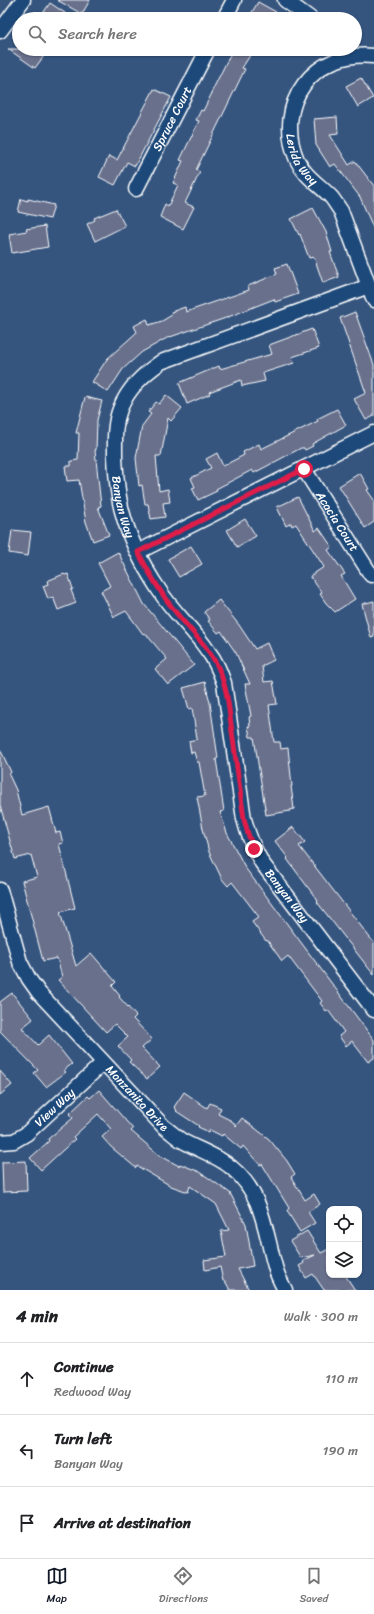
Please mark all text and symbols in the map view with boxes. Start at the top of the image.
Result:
search box [12,12,362,56]
text: Search here [58,21,137,47]
icon: search [26,23,48,45]
street label: Spruce Court [146,82,198,155]
street label: Lerida Way [279,132,324,192]
route start [295,460,313,478]
street label: Banyan Way [105,475,141,542]
street label: Acacia Court [309,486,365,556]
route end [245,840,263,858]
street label: Banyan Way [259,864,315,928]
street label: Manzanita Drive [100,1060,173,1138]
street label: View Way [29,1082,81,1132]
map controls [326,1206,362,1278]
button: locate [326,1206,362,1242]
button: layers [326,1242,362,1278]
text: 4 min [16,1301,58,1331]
text: Walk · 300 m [284,1305,358,1328]
text: Continue [54,1354,114,1380]
text: 110 m [325,1367,358,1390]
icon: ahead [16,1368,38,1390]
text: Redwood Way [54,1380,131,1403]
text: Turn left [54,1426,112,1452]
text: 190 m [323,1439,358,1462]
icon: left [16,1440,38,1462]
text: Banyan Way [54,1452,123,1475]
text: Arrive at destination [54,1510,191,1536]
icon: arrive [16,1512,38,1534]
tab: Map [46,1565,68,1608]
tab: Directions [159,1565,208,1608]
tab: Saved [299,1565,328,1608]

